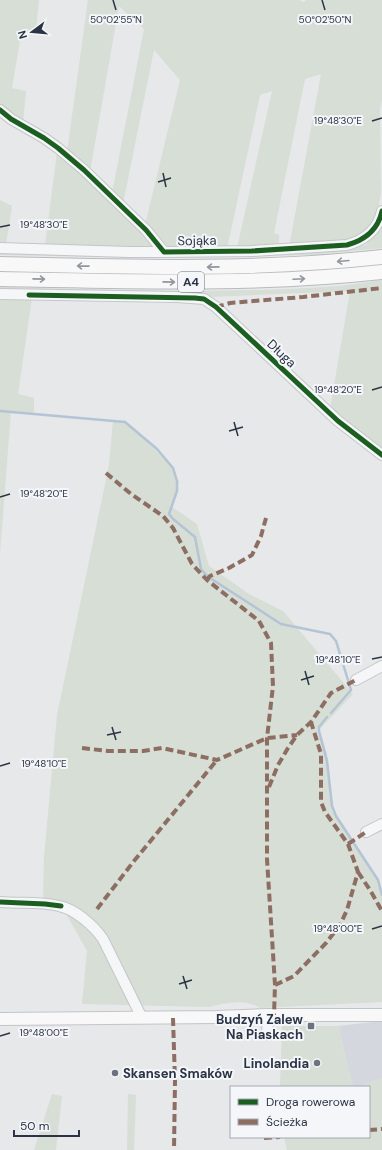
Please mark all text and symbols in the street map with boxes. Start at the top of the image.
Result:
north arrow [12,12,52,52]
text: 50°02'55"N [90,13,142,26]
text: 50°02'50"N [299,13,352,26]
text: N [15,29,30,41]
text: 19°48'30"E [314,114,362,127]
text: 19°48'30"E [20,218,68,231]
street label: Sojąka [177,232,217,249]
one-way arrow [337,258,350,265]
one-way arrow [77,262,90,269]
one-way arrow [207,263,220,271]
road number: A4 [178,272,204,292]
one-way arrow [32,276,45,283]
one-way arrow [292,276,305,283]
one-way arrow [162,278,175,286]
street label: Długa [263,336,300,371]
text: 19°48'20"E [314,383,362,396]
text: 19°48'20"E [20,487,68,500]
text: 19°48'10"E [315,653,361,666]
text: 19°48'10"E [21,757,67,770]
text: 19°48'00"E [314,922,363,935]
place label: Budzyń Zalew Na Piaskach [216,1011,303,1043]
marker: Budzyń Zalew Na Piaskach [306,1021,316,1031]
text: 19°48'00"E [20,1026,69,1039]
place label: Linolandia [243,1055,309,1072]
marker: Linolandia [312,1058,322,1068]
place label: Skansen Smaków [123,1065,233,1082]
marker: Skansen Smaków [110,1068,120,1078]
legend [230,1086,370,1138]
text: Droga rowerowa [266,1094,355,1110]
scale bar [14,1112,79,1138]
text: Ścieżka [266,1114,308,1130]
text: 50 m [20,1118,49,1134]

